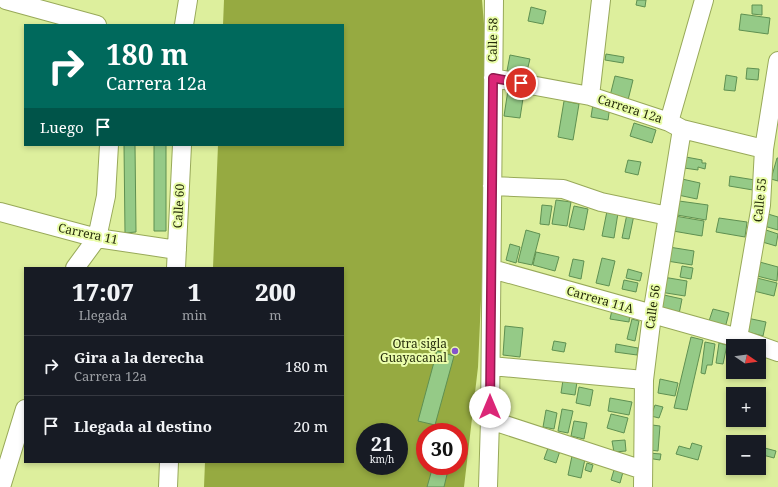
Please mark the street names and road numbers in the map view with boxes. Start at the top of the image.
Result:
street label: Calle 58 [484,17,501,62]
street label: Carrera 12a [596,90,665,127]
street label: Calle 55 [749,177,770,223]
street label: Calle 60 [169,183,188,229]
street label: Carrera 11 [57,219,119,248]
street label: Carrera 11A [565,282,636,317]
street label: Calle 56 [641,283,664,330]

